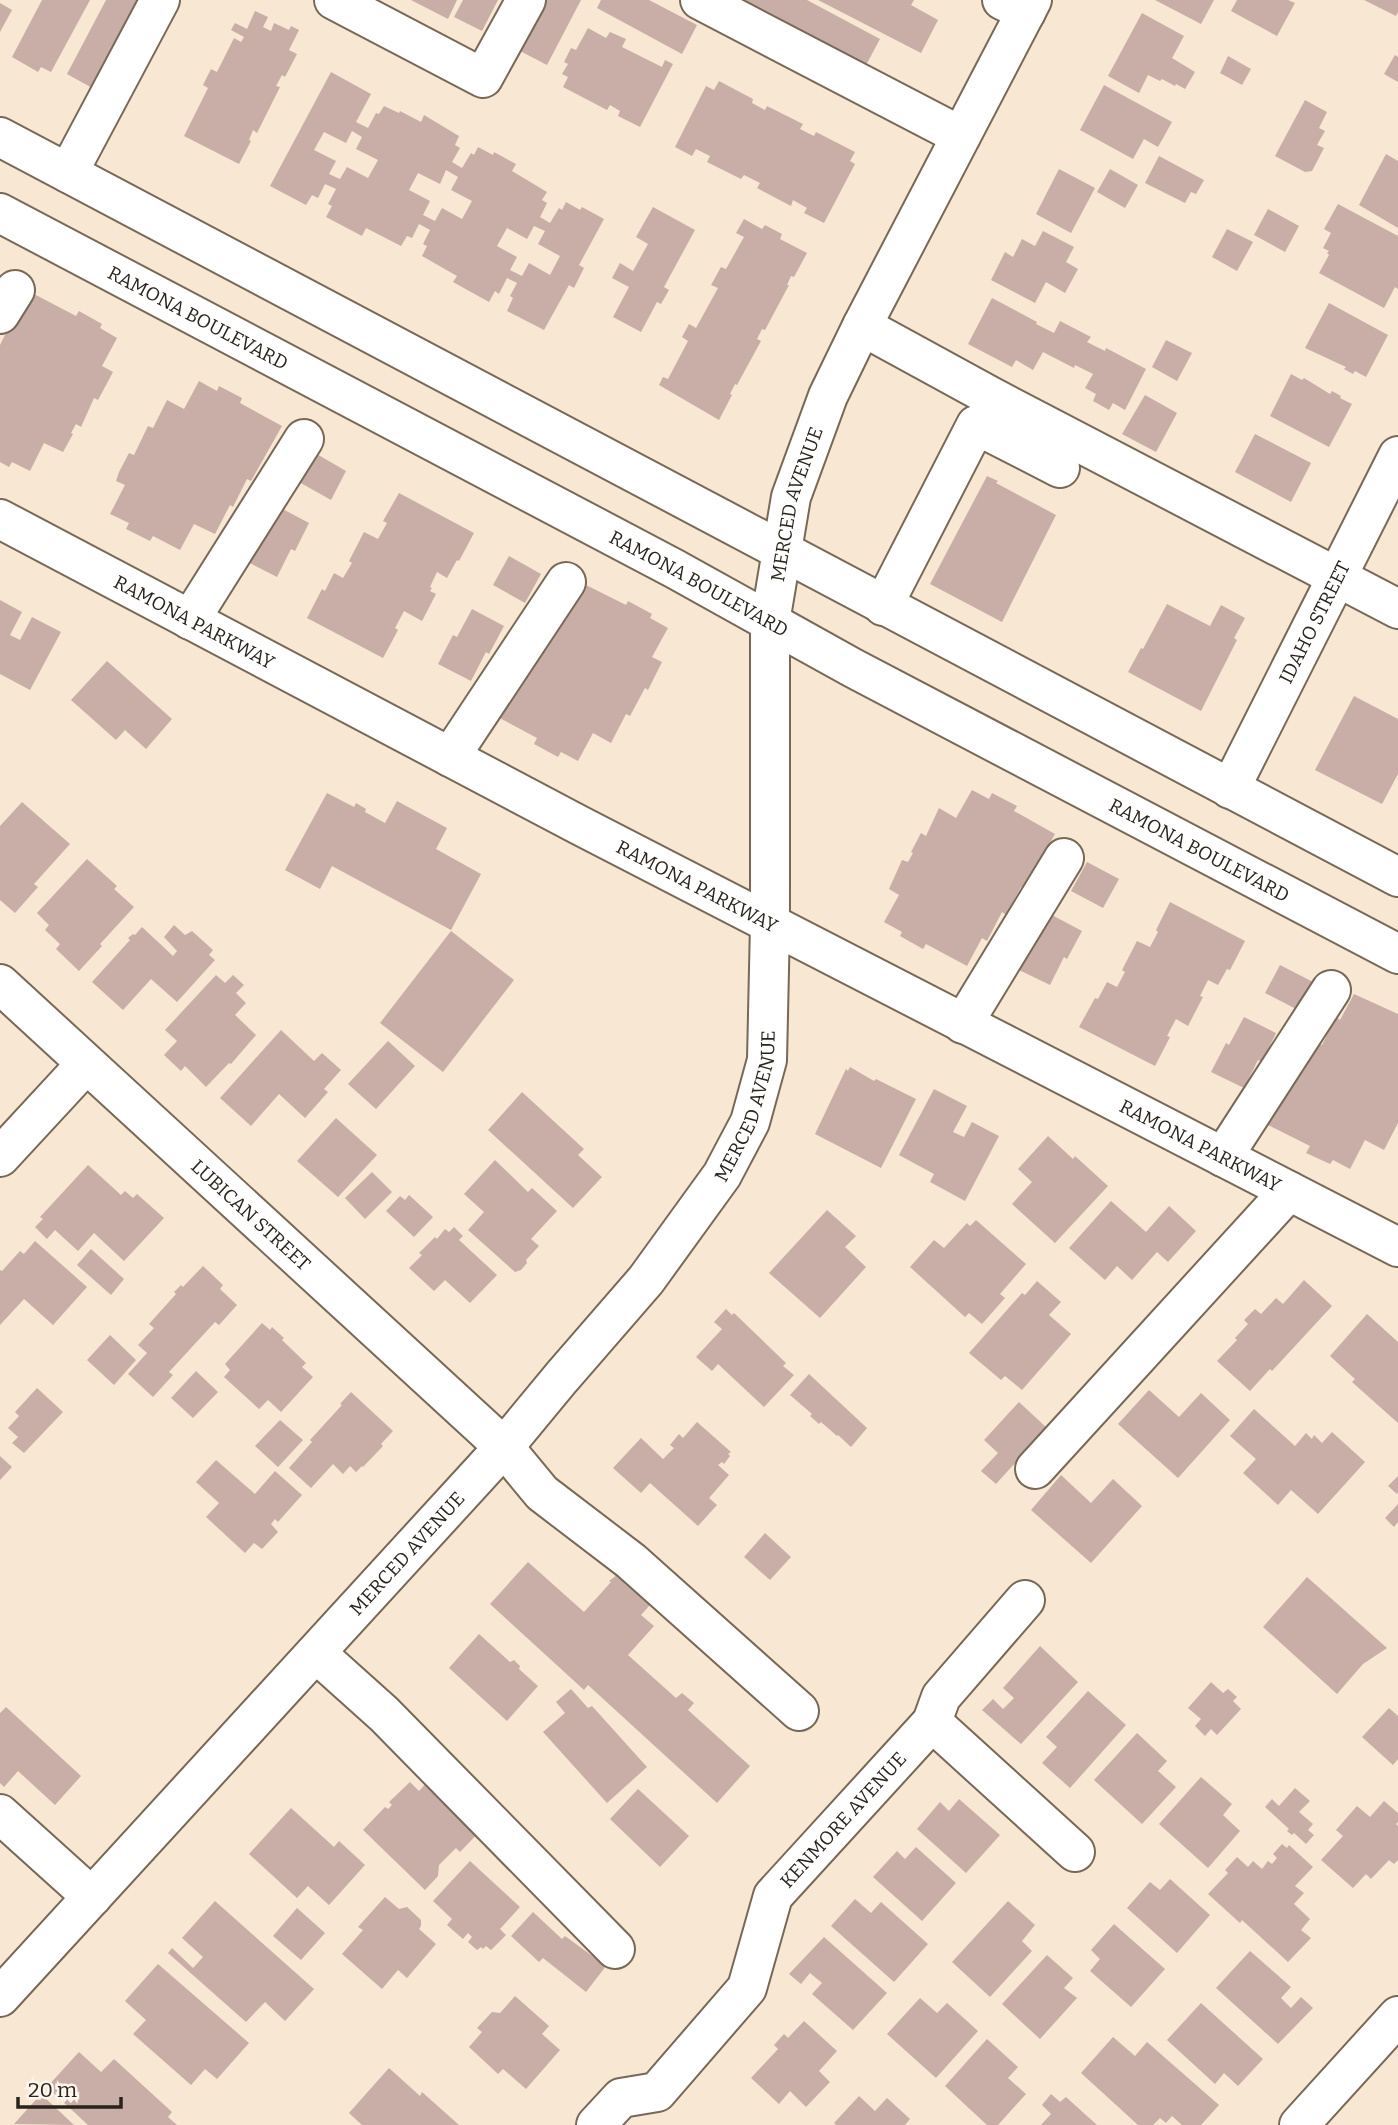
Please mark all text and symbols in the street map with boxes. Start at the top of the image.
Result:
street label: RAMONA BOULEVARD [104,261,292,374]
street label: MERCED AVENUE [765,424,827,583]
street label: RAMONA BOULEVARD [606,525,793,641]
street label: IDAHO STREET [1274,557,1355,687]
street label: RAMONA PARKWAY [110,570,280,674]
street label: RAMONA BOULEVARD [1105,793,1293,907]
street label: RAMONA PARKWAY [613,835,783,937]
street label: MERCED AVENUE [709,1030,779,1185]
street label: RAMONA PARKWAY [1116,1094,1286,1197]
street label: LUBICAN STREET [187,1154,315,1275]
street label: MERCED AVENUE [344,1487,469,1620]
street label: KENMORE AVENUE [775,1747,911,1892]
scale bar [18,2066,121,2110]
text: 20 m [28,2077,77,2103]

